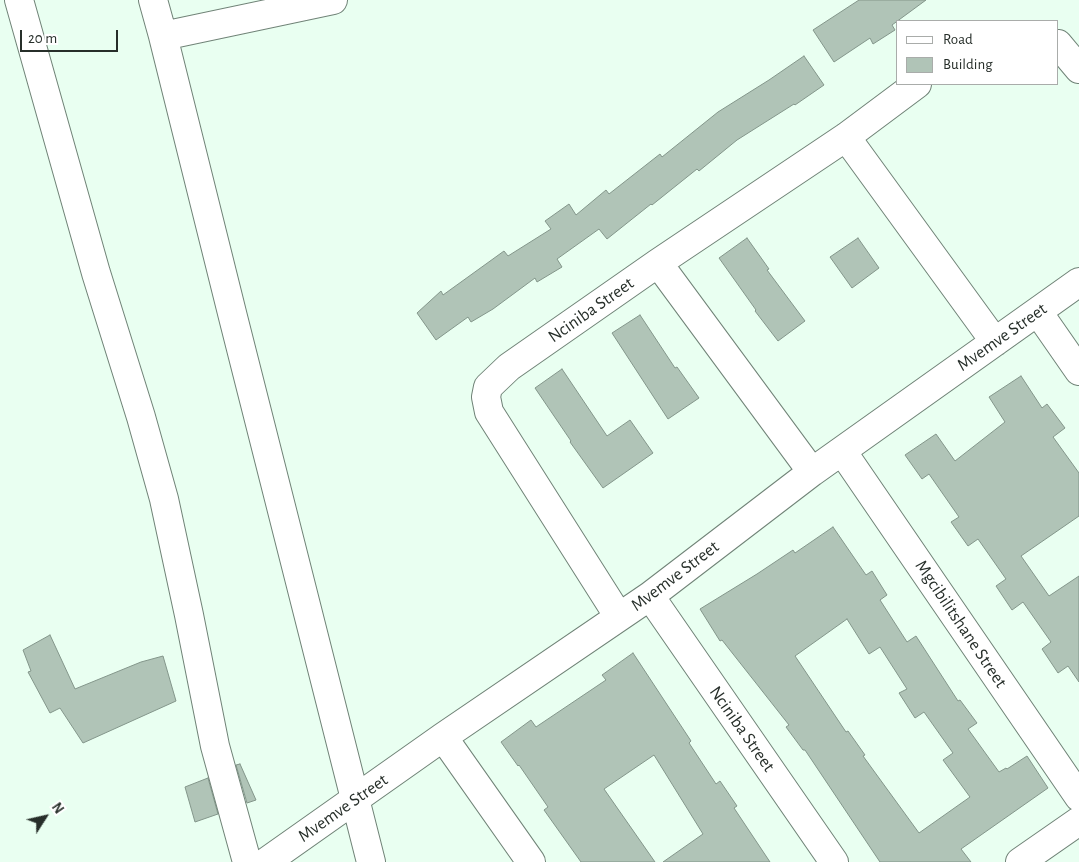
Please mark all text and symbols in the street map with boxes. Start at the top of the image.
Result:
scale bar [22,20,120,52]
legend [896,20,1059,85]
text: 20 m [28,31,57,46]
text: Road [943,32,973,47]
text: Building [943,57,993,72]
street label: Nciniba Street [544,273,638,347]
street label: Mvemve Street [953,298,1051,376]
street label: Mvemve Street [627,536,723,616]
street label: Mgcibilitshane Street [910,556,1012,692]
street label: Nciniba Street [705,682,779,776]
street label: Mvemve Street [294,769,392,847]
north arrow [20,792,70,842]
text: N [49,800,66,816]

